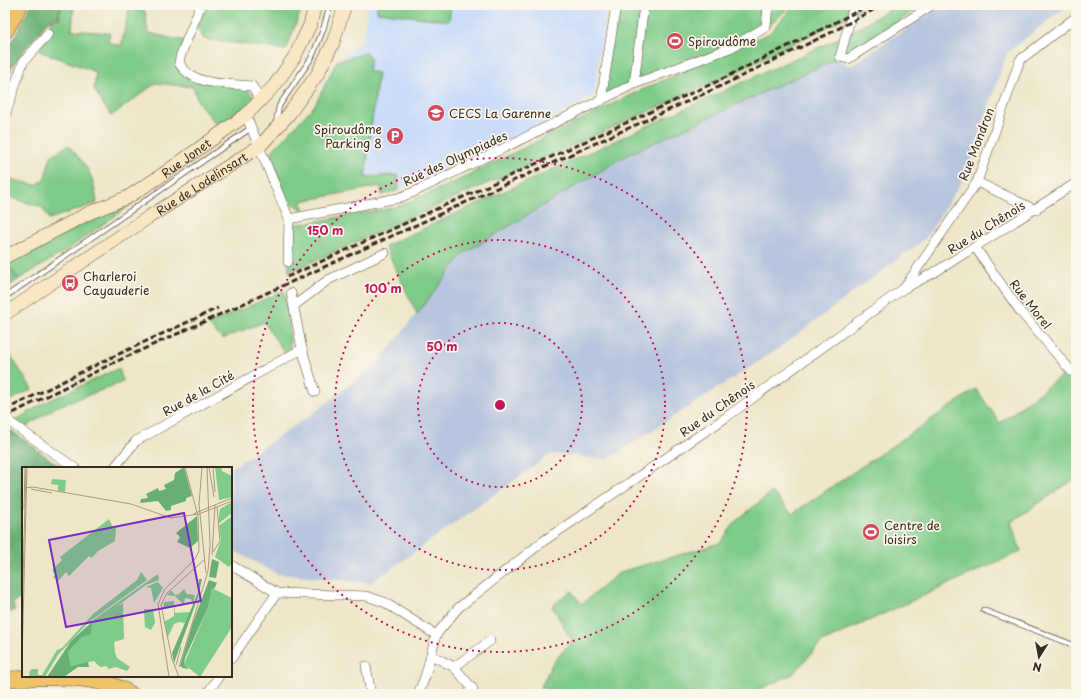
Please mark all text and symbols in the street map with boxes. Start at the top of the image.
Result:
sports icon: Spiroudôme [665,31,685,51]
place label: Spiroudôme [688,32,756,50]
school or university icon: CECS La Garenne [426,103,446,123]
place label: CECS La Garenne [449,104,551,122]
street label: Rue Mondron [954,105,998,183]
place label: Spiroudôme Parking 8 [314,120,382,152]
parking icon: Spiroudôme Parking 8 [385,126,405,146]
street label: Rue des Olympiades [400,126,511,190]
street label: Rue Jonet [157,134,215,182]
street label: Rue de Lodelinsart [152,147,251,219]
street label: Rue du Chênois [944,196,1029,258]
text: 150 m [307,221,343,239]
place label: Charleroi Cayauderie [83,267,149,299]
bus stop icon: Charleroi Cayauderie [60,273,80,293]
street label: Rue Morel [1006,275,1056,333]
text: 100 m [364,279,402,297]
text: 50 m [426,337,458,355]
street label: Rue de la Cité [159,366,237,420]
street label: Rue du Chênois [676,375,759,441]
centre of rings [493,398,507,412]
inset map [22,467,232,677]
place label: Centre de loisirs [884,516,941,548]
sports icon: Centre de loisirs [861,522,881,542]
north arrow [1019,637,1059,677]
text: N [1031,658,1043,676]

